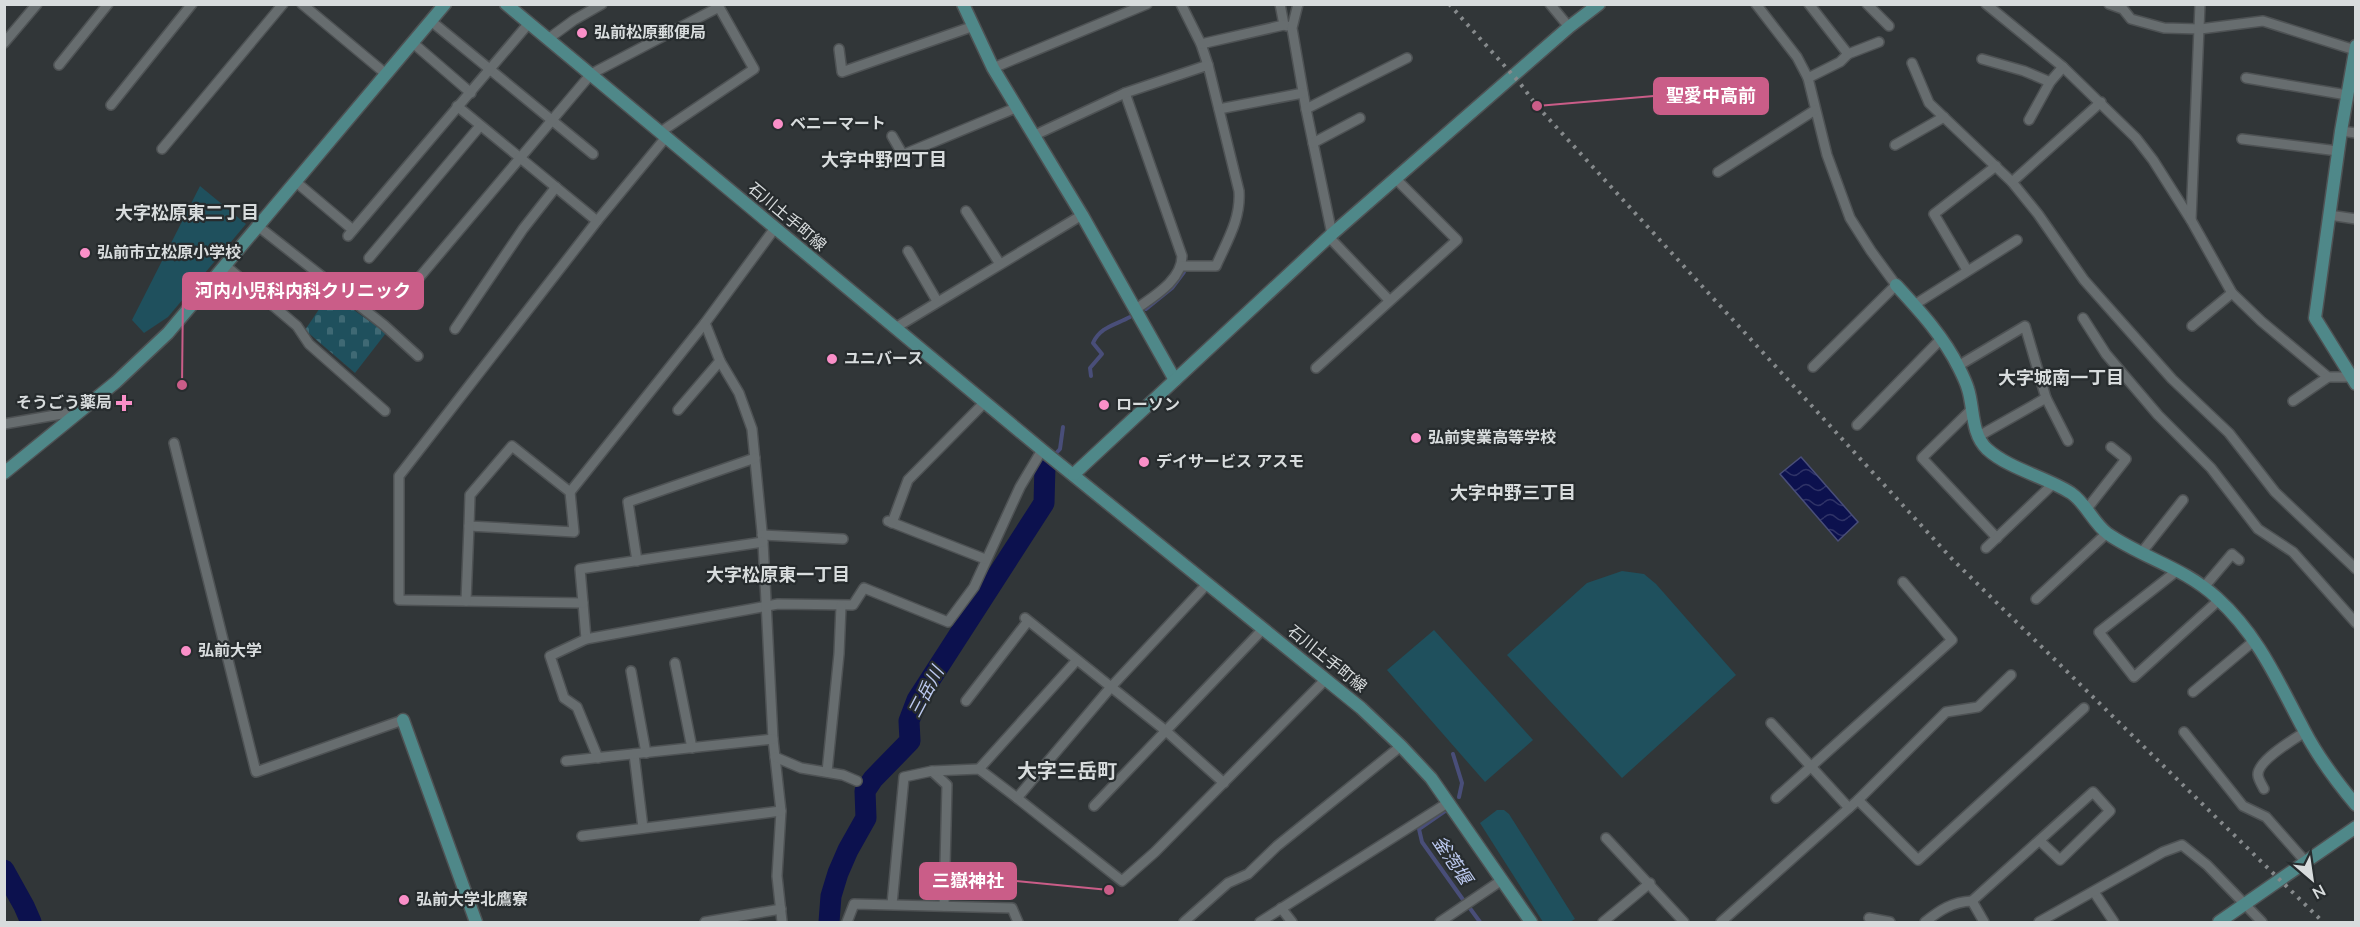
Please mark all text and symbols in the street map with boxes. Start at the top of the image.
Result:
place label: 弘前松原郵便局 [594,22,706,44]
marker: 弘前松原郵便局 [575,26,589,40]
callout: 聖愛中高前 [1654,78,1768,114]
text: 聖愛中高前 [1666,84,1756,108]
place label: ベニーマート [790,113,886,135]
marker: ベニーマート [771,117,785,131]
district label: 大字中野四丁目 [821,148,947,172]
street label: 石川土手町線 [743,178,831,256]
district label: 大字松原東二丁目 [115,201,259,225]
place label: 弘前市立松原小学校 [97,242,241,264]
marker: 弘前市立松原小学校 [78,246,92,260]
callout: 河内小児科内科クリニック [183,273,423,309]
text: 河内小児科内科クリニック [195,279,411,303]
place label: ユニバース [844,348,923,370]
marker: ユニバース [825,352,839,366]
district label: 大字城南一丁目 [1998,366,2124,390]
place label: そうごう薬局 [16,392,112,414]
place label: ローソン [1116,394,1180,416]
marker: そうごう薬局 [117,396,131,410]
marker: ローソン [1097,398,1111,412]
place label: 弘前実業高等学校 [1428,427,1556,449]
marker: 弘前実業高等学校 [1409,431,1423,445]
place label: デイサービス アスモ [1156,451,1304,473]
marker: デイサービス アスモ [1137,455,1151,469]
district label: 大字中野三丁目 [1450,481,1576,505]
district label: 大字松原東一丁目 [706,563,850,587]
street label: 石川土手町線 [1283,620,1371,698]
place label: 弘前大学 [198,640,262,662]
marker: 弘前大学 [179,644,193,658]
water label: 三岳川 [903,661,950,721]
district label: 大字三岳町 [1017,758,1117,785]
water label: 釜萢堰 [1427,831,1479,892]
north arrow [2282,849,2342,909]
callout: 三嶽神社 [920,863,1016,899]
text: 三嶽神社 [932,869,1004,893]
text: N [2308,879,2329,904]
place label: 弘前大学北鷹寮 [416,889,528,911]
marker: 弘前大学北鷹寮 [397,893,411,907]

